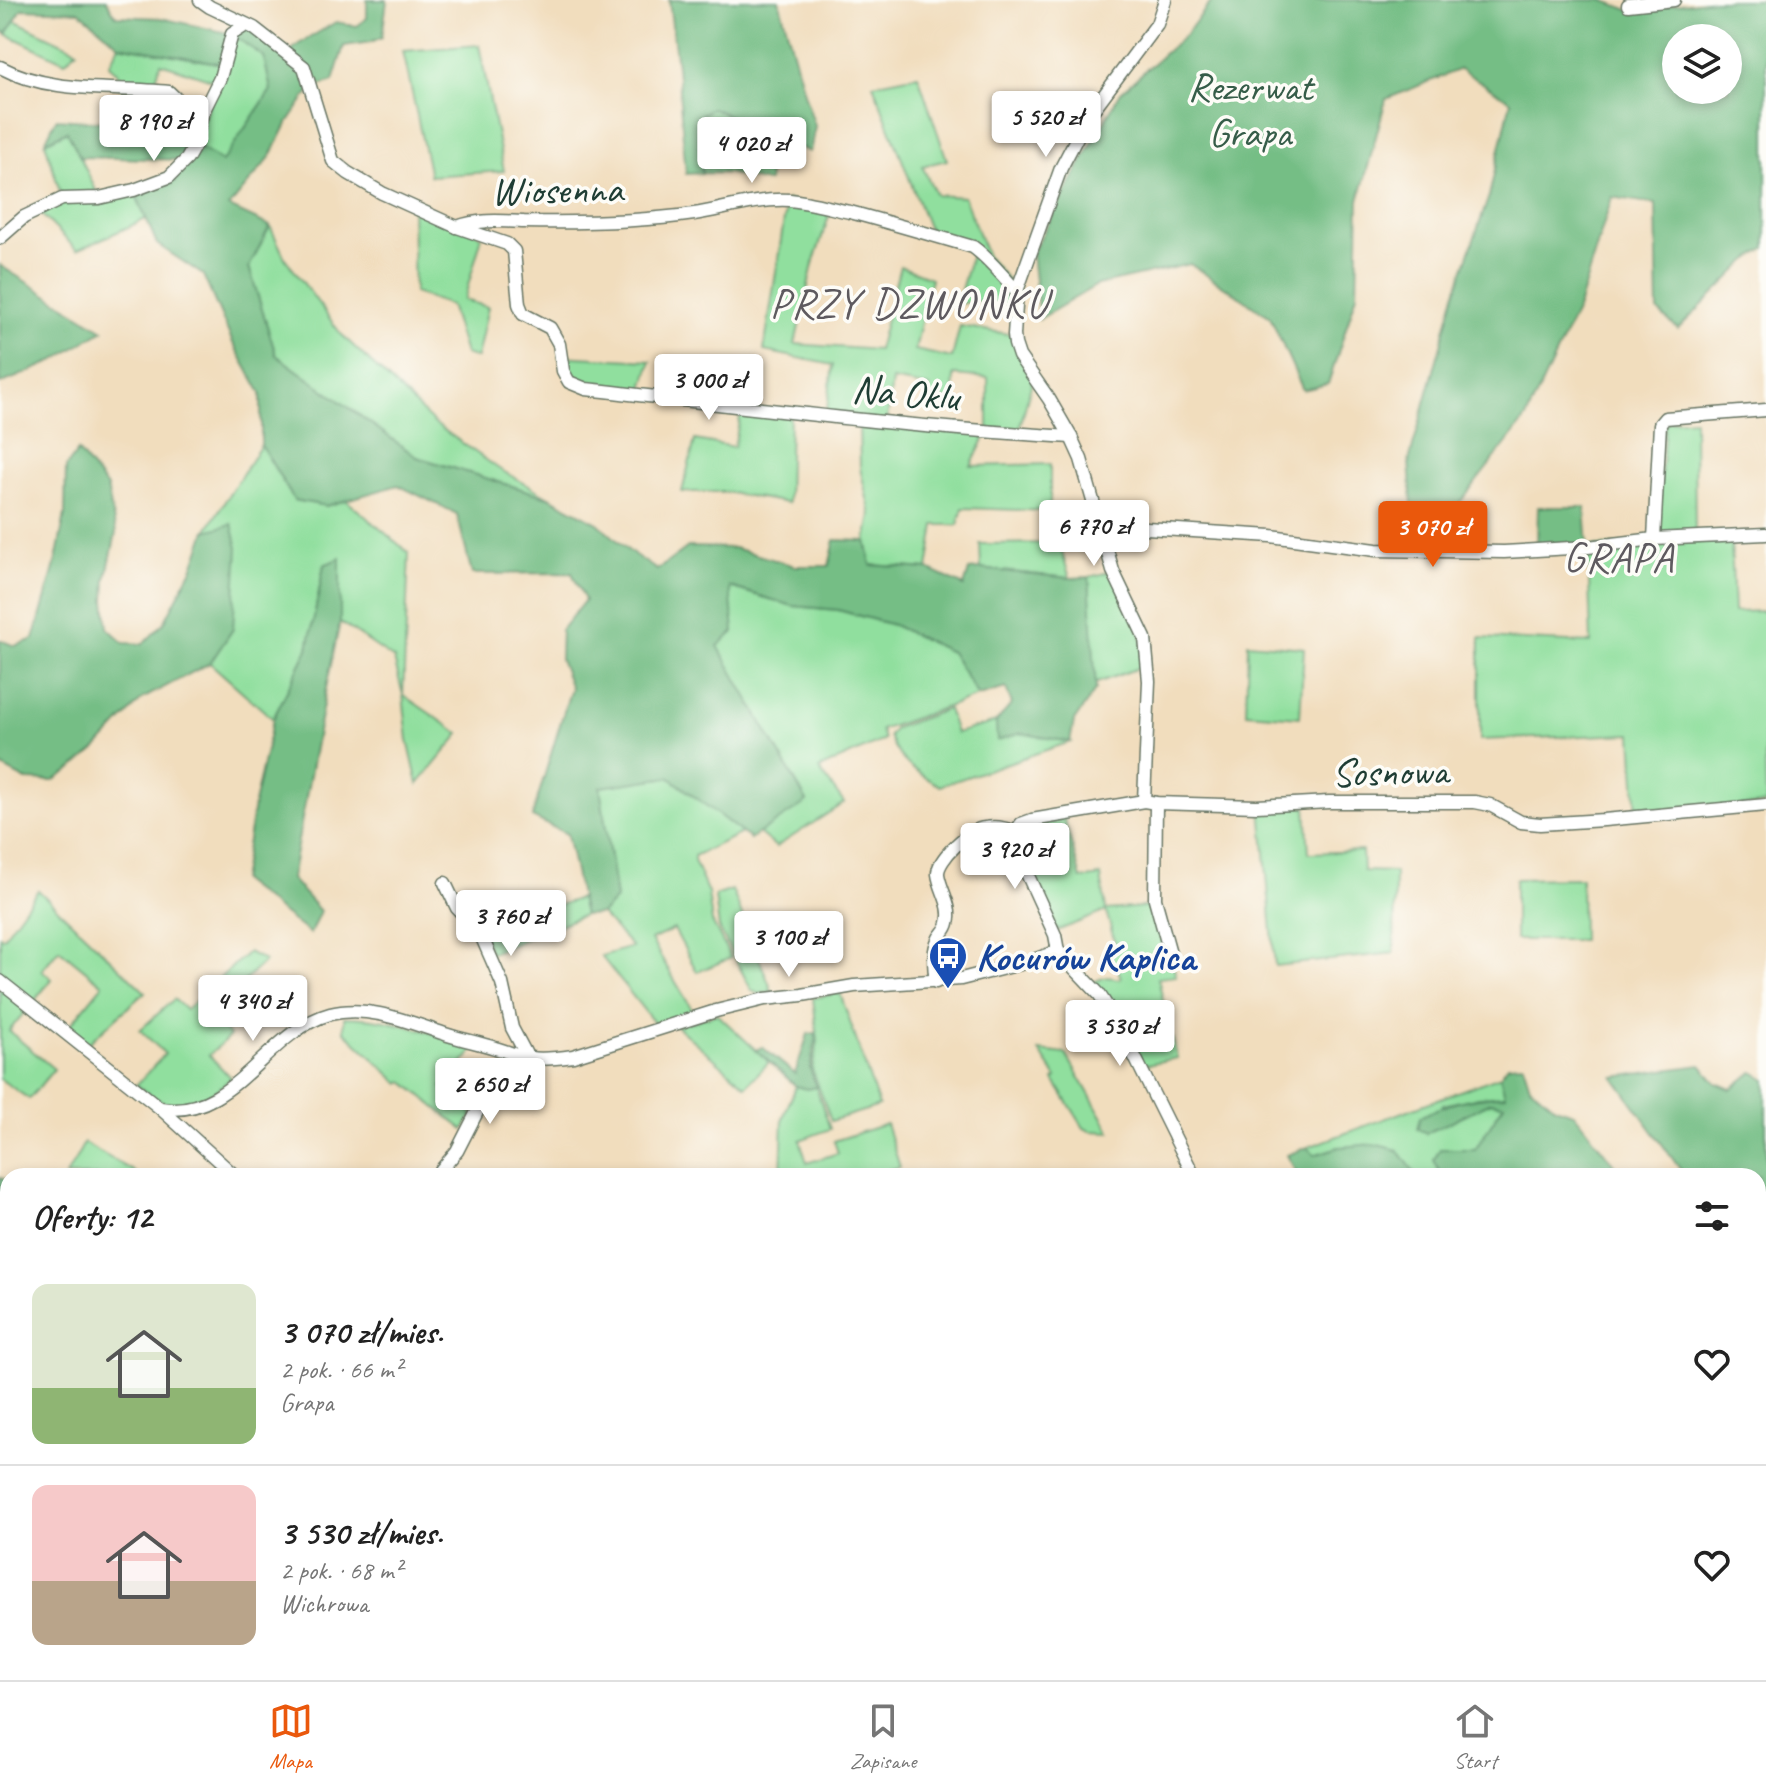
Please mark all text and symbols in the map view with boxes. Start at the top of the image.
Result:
map controls [1662,24,1742,104]
button: layers [1662,24,1742,104]
park label: Rezerwat Grapa [1188,62,1316,158]
pin: 5 520 zł [963,91,1129,159]
pin: 8 190 zł [71,95,237,163]
text: 5 520 zł [1010,100,1082,133]
text: 8 190 zł [117,104,191,137]
pin: 4 020 zł [669,117,835,185]
text: 4 020 zł [715,126,789,159]
street label: Wiosenna [491,164,626,216]
district label: PRZY DZWONKU [770,277,1054,330]
pin: 3 000 zł [626,354,792,422]
text: 3 000 zł [672,363,746,396]
street label: Na Oklu [850,363,964,423]
pin: 6 770 zł [1011,500,1177,568]
pin: 3 070 zł [1350,501,1516,569]
text: 6 770 zł [1057,509,1131,542]
text: 3 070 zł [1396,510,1470,543]
district label: GRAPA [1563,531,1675,584]
street label: Sosnowa [1332,746,1452,798]
pin: 3 920 zł [932,823,1098,891]
text: 3 920 zł [978,832,1052,865]
pin: 3 760 zł [428,890,594,958]
text: 3 760 zł [474,899,548,932]
pin: 3 100 zł [706,911,872,979]
text: 3 100 zł [752,920,826,953]
place label: Kocurów Kaplica [976,932,1198,982]
bus stop icon: Kocurów Kaplica [927,935,969,990]
pin: 4 340 zł [170,975,336,1043]
text: 4 340 zł [216,984,290,1017]
pin: 3 530 zł [1037,1000,1203,1068]
text: 3 530 zł [1083,1009,1157,1042]
pin: 2 650 zł [407,1058,573,1126]
text: 2 650 zł [453,1067,527,1100]
icon: filters [1690,1194,1734,1238]
text: Oferty: 12 [32,1195,152,1238]
text: 3 070 zł/mies. [280,1310,443,1353]
icon: home [96,1316,192,1412]
icon: heart [1690,1342,1734,1386]
text: 2 pok. · 66 m² [280,1353,402,1386]
text: Grapa [280,1386,334,1419]
text: 3 530 zł/mies. [280,1511,443,1554]
icon: home [96,1517,192,1613]
icon: heart [1690,1543,1734,1587]
text: 2 pok. · 68 m² [280,1554,402,1587]
text: Wichrowa [280,1587,368,1620]
tab: Mapa [269,1699,313,1775]
tab: Zapisane [850,1699,916,1775]
tab: Start [1453,1699,1497,1775]

